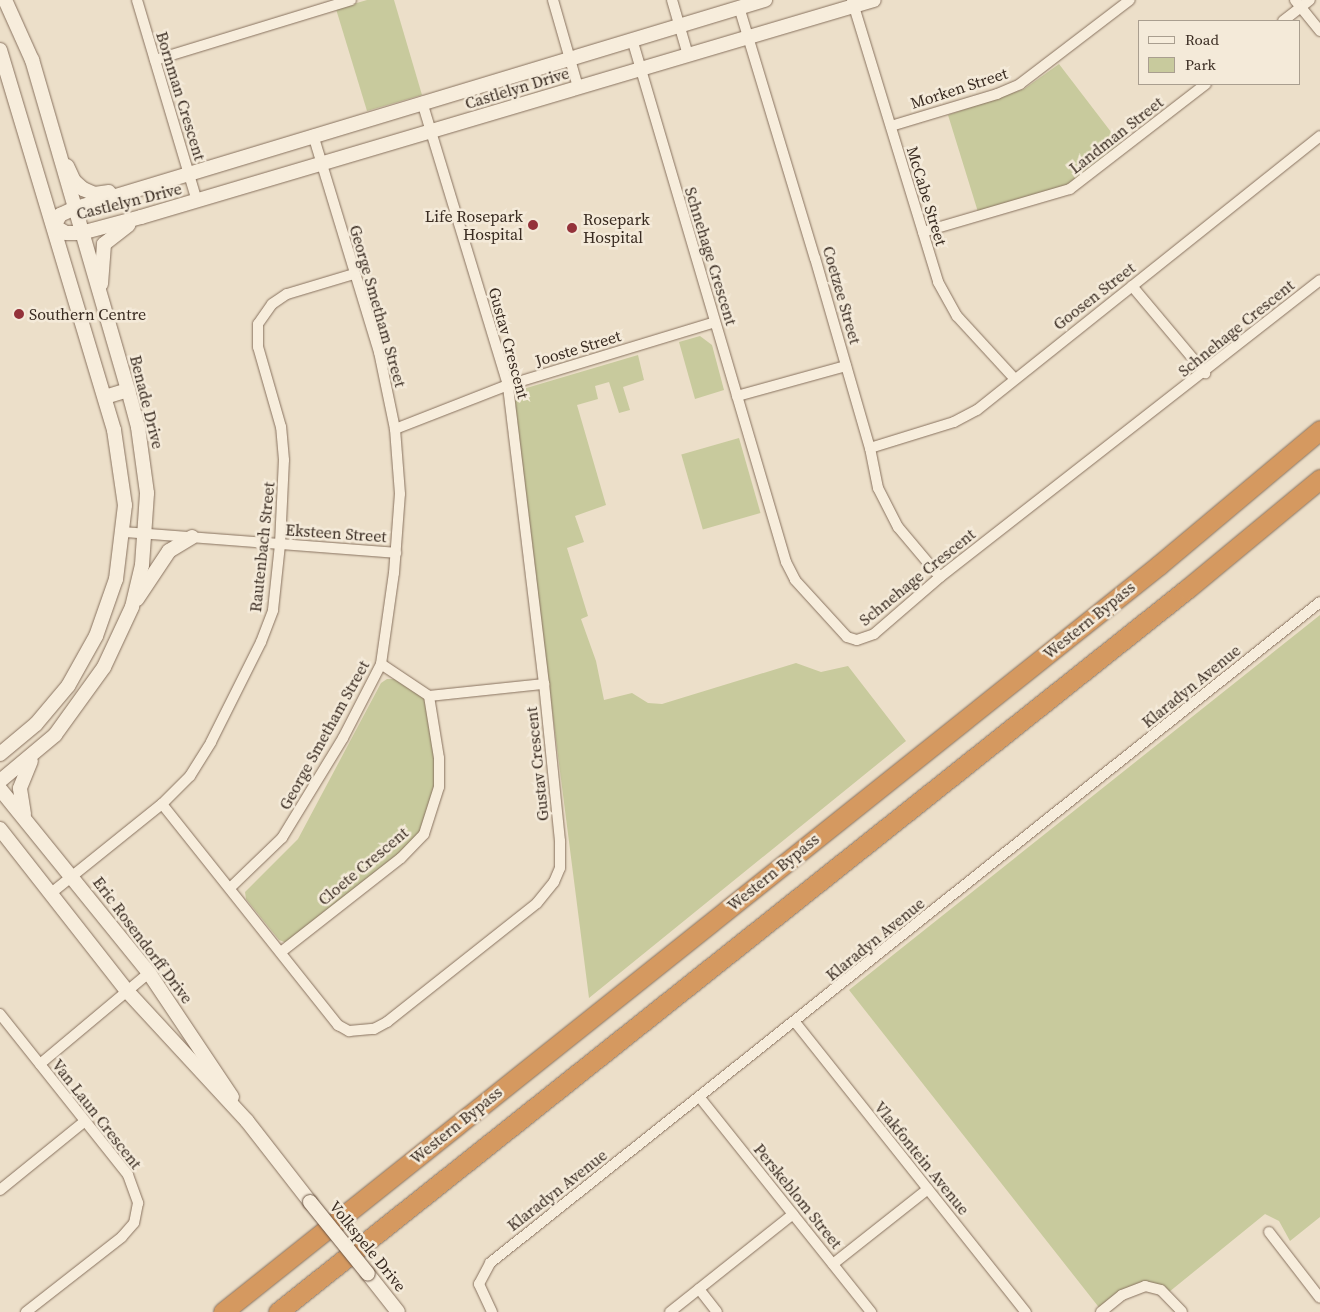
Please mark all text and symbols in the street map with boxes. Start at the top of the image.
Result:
legend [1138,20,1300,85]
street label: Bornman Crescent [152,29,210,163]
text: Road [1185,29,1219,50]
text: Park [1185,54,1216,75]
street label: Castlelyn Drive [463,63,571,113]
street label: Morken Street [908,63,1010,113]
street label: Landman Street [1065,92,1167,178]
street label: McCabe Street [903,144,951,248]
street label: Castlelyn Drive [74,179,184,223]
street label: Schnehage Crescent [681,185,741,327]
place label: Life Rosepark Hospital [425,206,523,244]
place label: Rosepark Hospital [583,209,650,247]
marker: Life Rosepark Hospital [527,219,539,231]
marker: Rosepark Hospital [565,221,579,235]
street label: George Smetham Street [346,223,410,389]
street label: Coetzee Street [819,244,865,346]
street label: Goosen Street [1049,258,1139,334]
street label: Schnehage Crescent [1174,275,1298,381]
street label: Gustav Crescent [485,285,533,401]
place label: Southern Centre [29,304,146,324]
marker: Southern Centre [13,308,25,320]
street label: Jooste Street [533,326,623,370]
street label: Benade Drive [126,353,168,451]
street label: Rautenbach Street [246,481,278,613]
street label: Eksteen Street [285,520,387,546]
street label: Schnehage Crescent [855,524,979,630]
street label: Western Bypass [1039,577,1139,663]
street label: Klaradyn Avenue [1138,640,1244,732]
street label: George Smetham Street [275,657,373,813]
street label: Gustav Crescent [521,706,553,822]
street label: Cloete Crescent [314,823,412,909]
street label: Western Bypass [723,829,823,915]
street label: Eric Rosendorff Drive [89,873,197,1007]
street label: Klaradyn Avenue [822,893,928,985]
street label: Van Laun Crescent [48,1055,146,1173]
street label: Western Bypass [406,1082,506,1168]
street label: Vlakfontein Avenue [870,1097,974,1219]
street label: Perskeblom Street [750,1140,846,1252]
street label: Klaradyn Avenue [503,1145,611,1235]
street label: Volkspele Drive [326,1197,410,1295]

